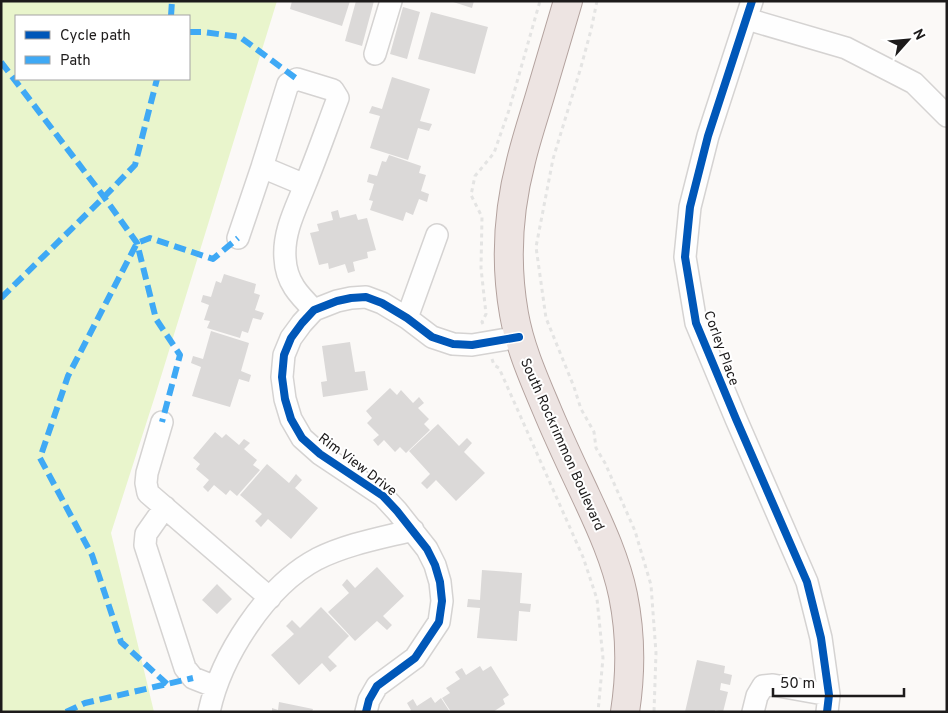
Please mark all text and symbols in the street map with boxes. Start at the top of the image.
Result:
legend [15,15,190,80]
north arrow [883,15,933,65]
text: N [908,26,928,43]
text: Cycle path [60,27,131,46]
text: Path [60,52,91,71]
street label: Corley Place [699,309,742,388]
street label: South Rockrimmon Boulevard [516,356,607,533]
street label: Rim View Drive [314,430,400,500]
scale bar [773,666,904,698]
text: 50 m [780,675,815,694]

